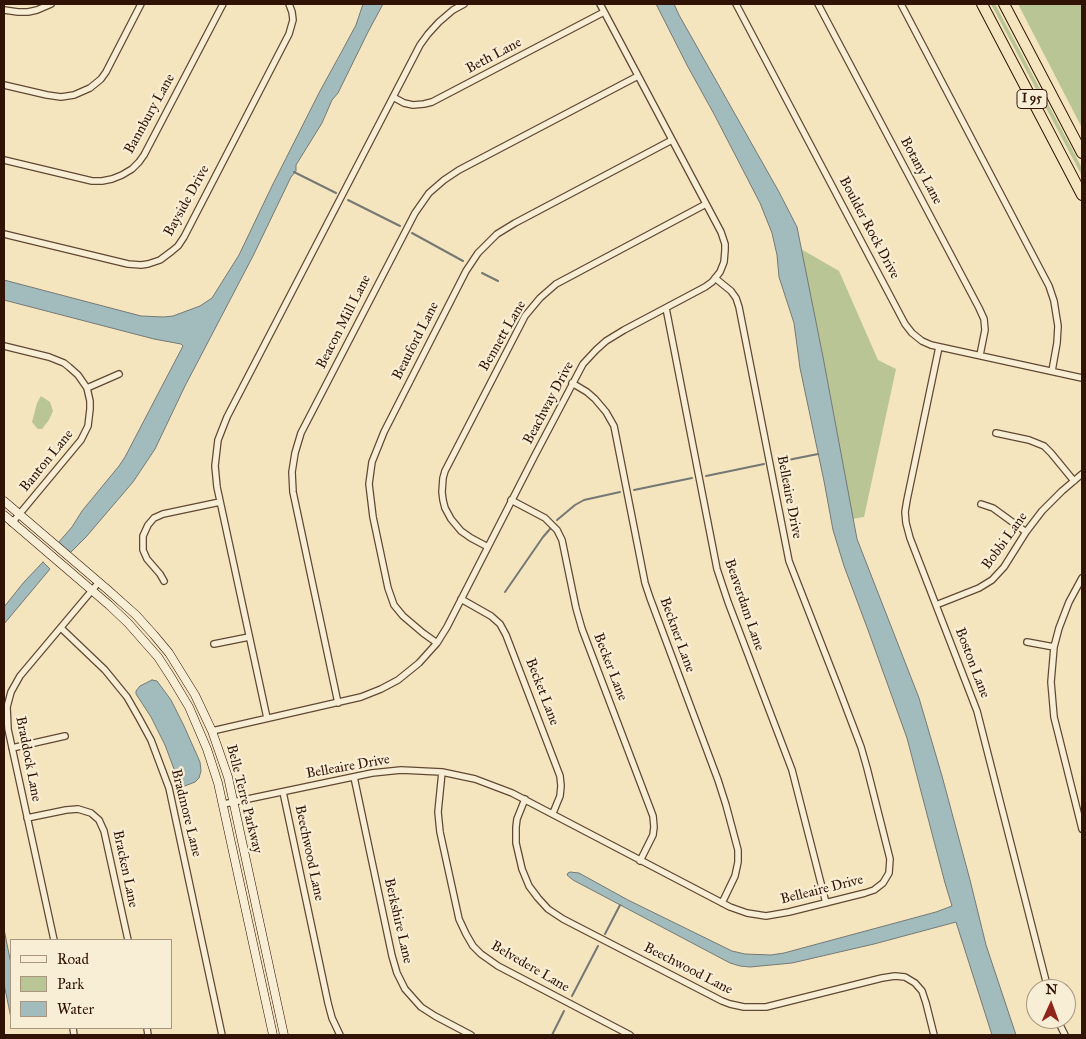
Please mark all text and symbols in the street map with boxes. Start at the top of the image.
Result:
street label: Beth Lane [463,34,525,78]
street label: Bannbury Lane [121,71,179,157]
road number: I 95 [1017,90,1047,108]
street label: Botany Lane [896,134,946,208]
street label: Bayside Drive [161,163,213,239]
street label: Boulder Rock Drive [835,174,903,282]
street label: Beacon Mill Lane [313,272,375,372]
street label: Bennett Lane [476,298,530,374]
street label: Beauford Lane [389,299,443,383]
street label: Beachway Drive [520,359,578,447]
street label: Banton Lane [17,427,77,495]
street label: Belleaire Drive [773,454,805,540]
street label: Bobbi Lane [979,509,1031,573]
street label: Beaverdam Lane [720,557,768,653]
street label: Beckner Lane [656,595,698,675]
street label: Boston Lane [951,625,993,701]
street label: Becker Lane [589,631,631,703]
street label: Becket Lane [521,656,563,728]
street label: Braddock Lane [11,715,45,803]
street label: Belle Terre Parkway [222,743,266,855]
street label: Belleaire Drive [305,751,391,783]
street label: Bradmore Lane [167,767,205,859]
street label: Beechwood Lane [291,804,327,902]
street label: Bracken Lane [109,829,141,909]
street label: Belleaire Drive [779,872,865,908]
street label: Berkshire Lane [380,877,416,965]
street label: Belvedere Lane [488,938,572,996]
legend [10,939,172,1029]
street label: Beechwood Lane [641,939,735,999]
text: Road [57,950,89,968]
text: Park [57,975,84,993]
north arrow [1026,979,1076,1029]
text: N [1045,981,1058,998]
text: Water [57,1000,94,1018]

